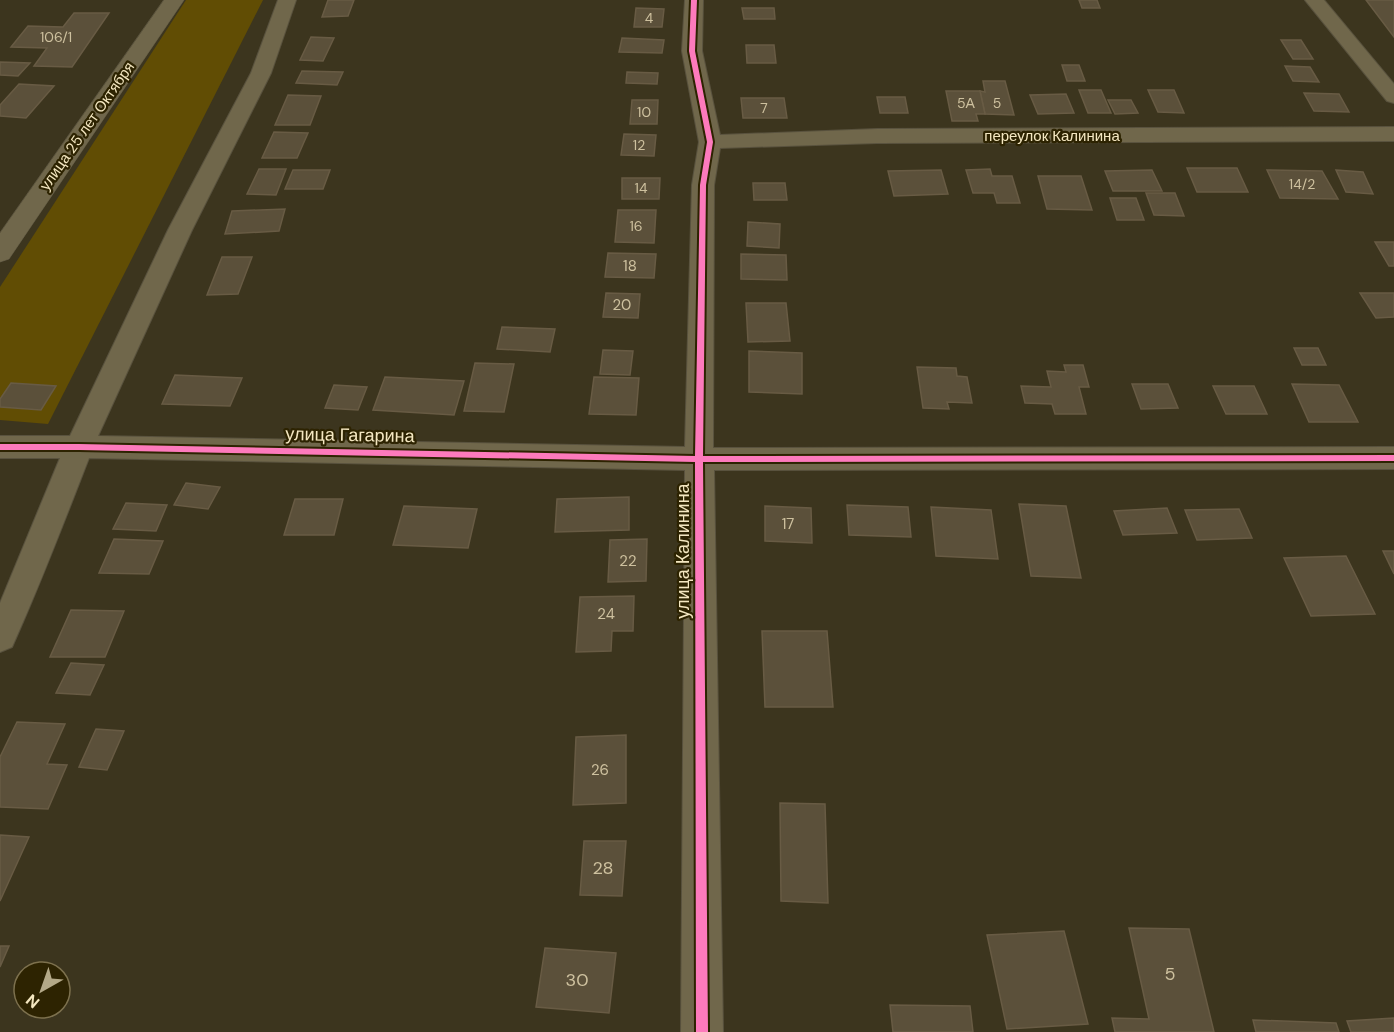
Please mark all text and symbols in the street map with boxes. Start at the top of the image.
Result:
house number: 4 [645,9,654,27]
house number: 106/1 [40,28,72,46]
street label: улица 25 лет Октября [35,58,139,194]
house number: 5А [957,94,976,112]
house number: 5 [993,94,1001,112]
house number: 7 [760,99,768,117]
house number: 10 [637,103,651,121]
street label: переулок Калинина [984,126,1120,146]
house number: 12 [633,136,645,154]
house number: 14/2 [1289,175,1315,193]
house number: 14 [635,179,648,197]
house number: 16 [629,217,643,235]
house number: 18 [623,256,637,276]
house number: 20 [613,295,631,315]
street label: улица Гагарина [285,422,416,448]
street label: улица Калинина [671,482,695,619]
house number: 17 [782,514,794,534]
house number: 22 [619,551,637,571]
house number: 24 [597,604,615,624]
house number: 26 [591,760,609,780]
house number: 28 [592,856,614,880]
north arrow [12,960,72,1020]
house number: 5 [1165,962,1175,986]
house number: 30 [566,968,588,992]
text: N [21,989,44,1013]

